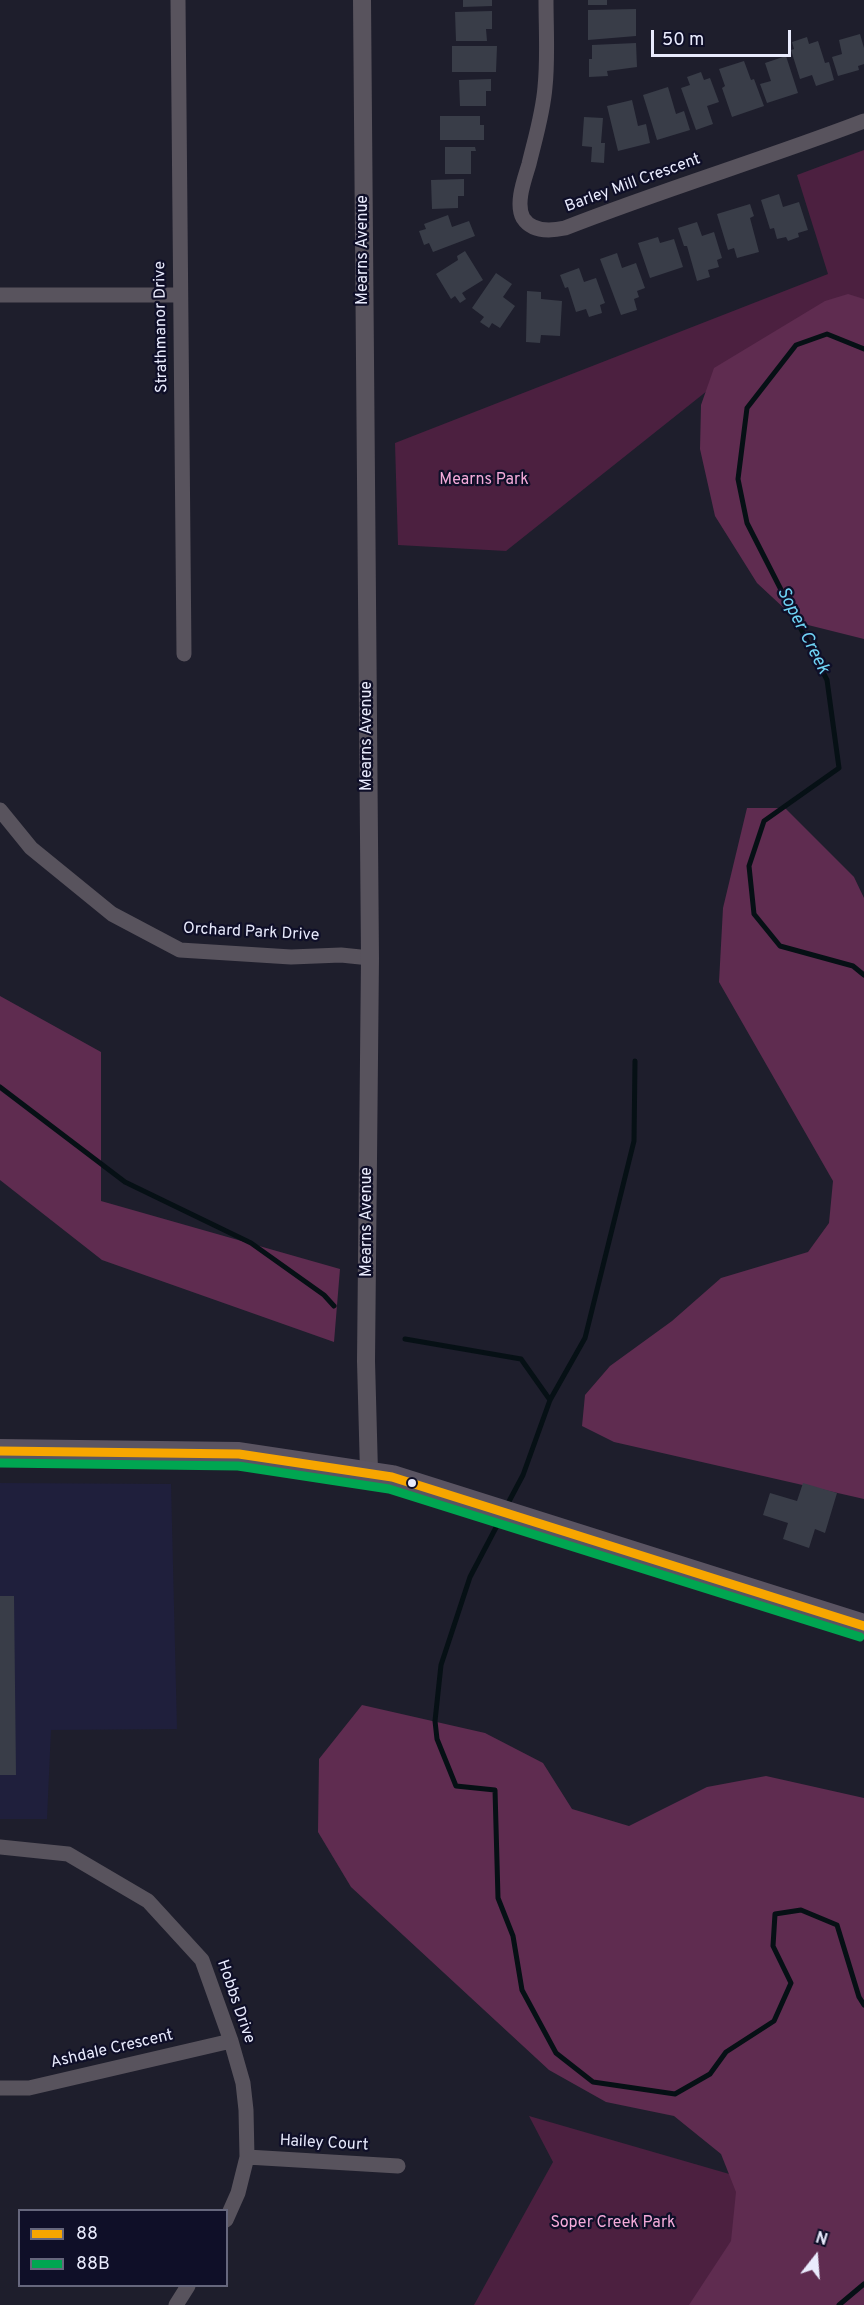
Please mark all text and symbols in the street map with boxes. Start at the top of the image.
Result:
scale bar [654,18,794,56]
text: 50 m [662,29,704,52]
street label: Barley Mill Crescent [563,151,703,217]
street label: Mearns Avenue [354,195,374,305]
street label: Strathmanor Drive [151,261,173,393]
park label: Mearns Park [439,471,529,491]
water label: Soper Creek [771,584,833,678]
street label: Mearns Avenue [358,681,378,791]
street label: Orchard Park Drive [182,920,320,946]
street label: Mearns Avenue [358,1167,378,1277]
unlabelled marker [406,1477,418,1489]
street label: Hobbs Drive [212,1958,258,2046]
street label: Ashdale Crescent [49,2027,175,2073]
street label: Hailey Court [279,2132,369,2156]
legend [18,2209,228,2287]
park label: Soper Creek Park [550,2214,676,2234]
text: 88 [76,2223,98,2246]
north arrow [786,2227,846,2287]
text: N [813,2229,830,2251]
text: 88B [76,2253,110,2276]

